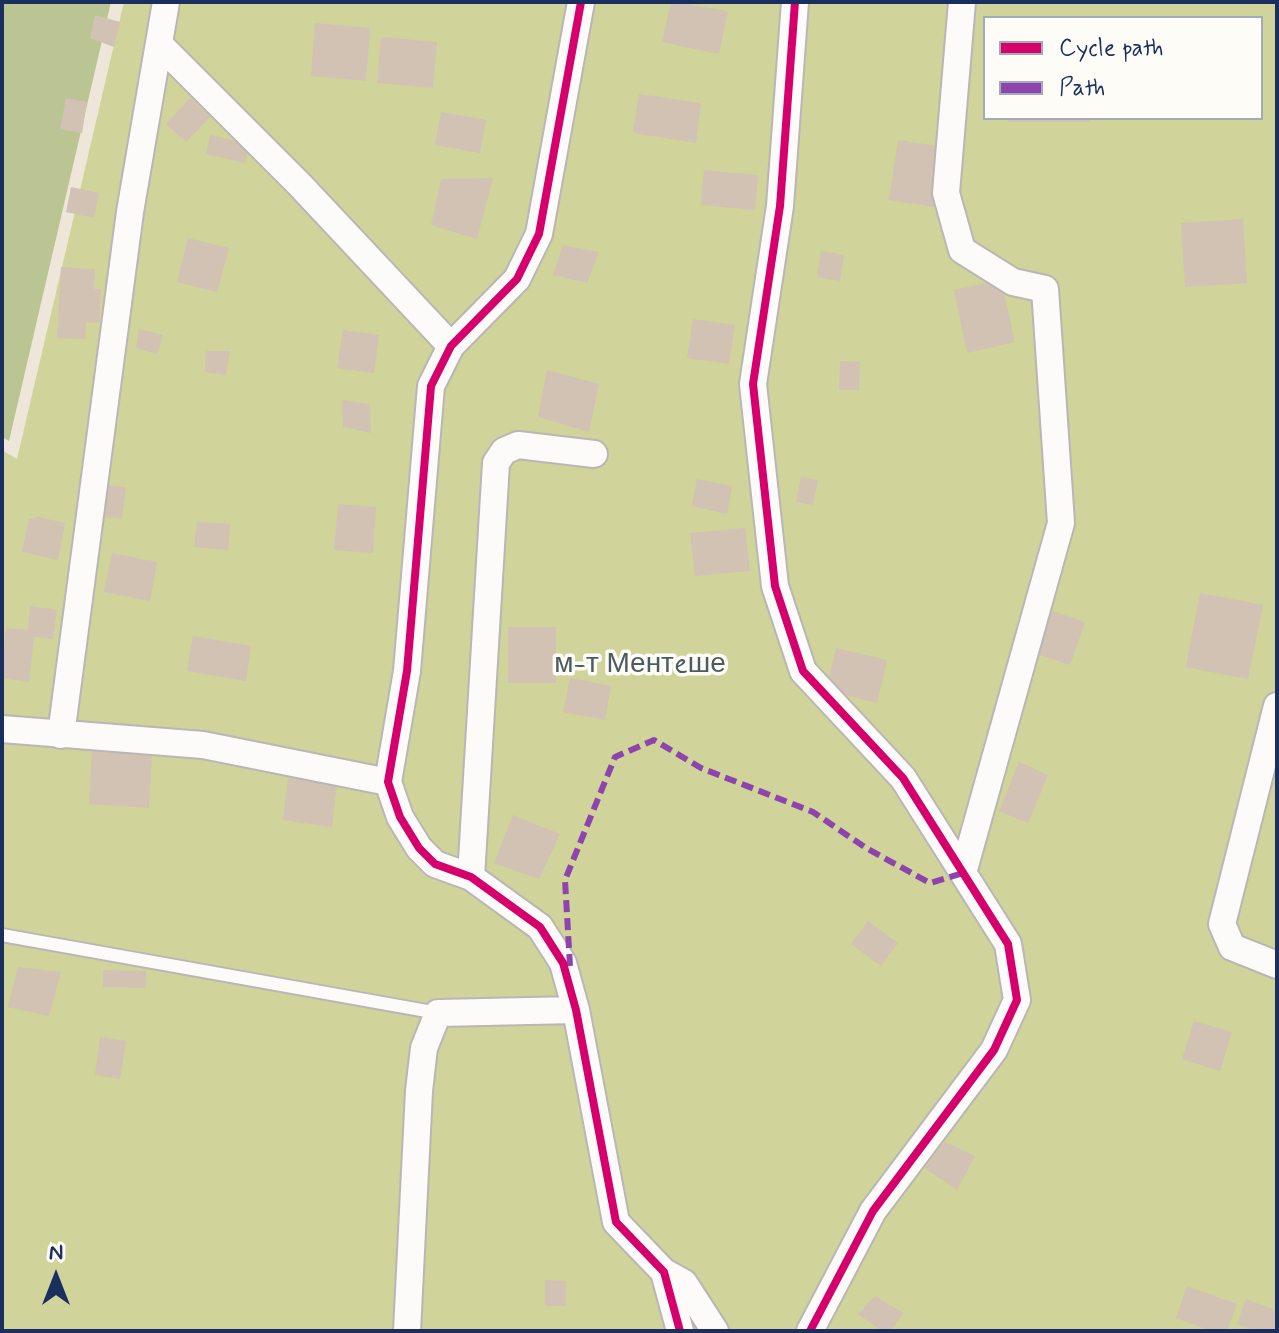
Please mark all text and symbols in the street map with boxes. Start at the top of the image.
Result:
legend [983,16,1263,120]
text: Cycle path [1059,33,1164,64]
text: Path [1059,73,1105,104]
park label: м-т Ментeше [554,649,726,683]
north arrow [16,1237,96,1317]
text: N [49,1239,63,1267]

